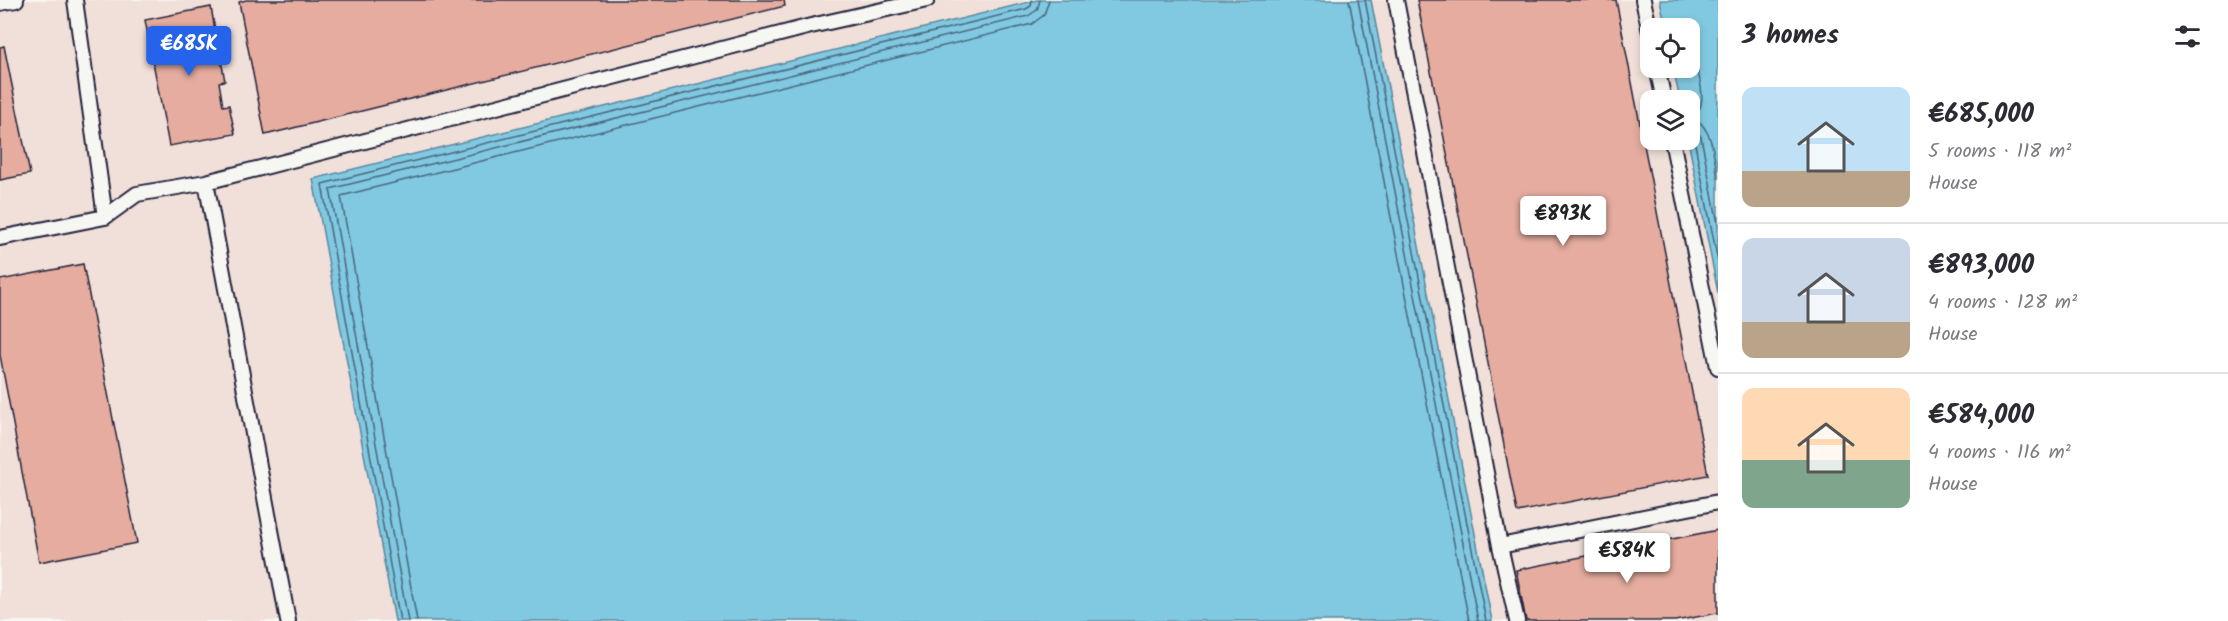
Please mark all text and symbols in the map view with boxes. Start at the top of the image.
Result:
text: 3 homes [1742,15,1839,57]
map controls [1640,18,1700,150]
button: locate [1640,18,1700,78]
icon: filters [2171,20,2204,53]
pin: €685K [147,26,231,77]
text: €685K [160,29,218,61]
button: layers [1640,90,1700,150]
text: €685,000 [1928,94,2034,136]
icon: home [1790,111,1862,183]
text: 5 rooms · 118 m² [1928,136,2071,168]
text: House [1928,168,1978,200]
pin: €893K [1521,196,1605,247]
text: €893K [1534,199,1592,231]
text: €893,000 [1928,245,2034,287]
icon: home [1790,262,1862,334]
text: 4 rooms · 128 m² [1928,287,2077,319]
text: House [1928,319,1978,351]
text: €584,000 [1928,395,2034,437]
icon: home [1790,412,1862,484]
text: 4 rooms · 116 m² [1928,437,2071,469]
text: House [1928,469,1978,501]
pin: €584K [1585,533,1669,584]
text: €584K [1598,536,1656,568]

